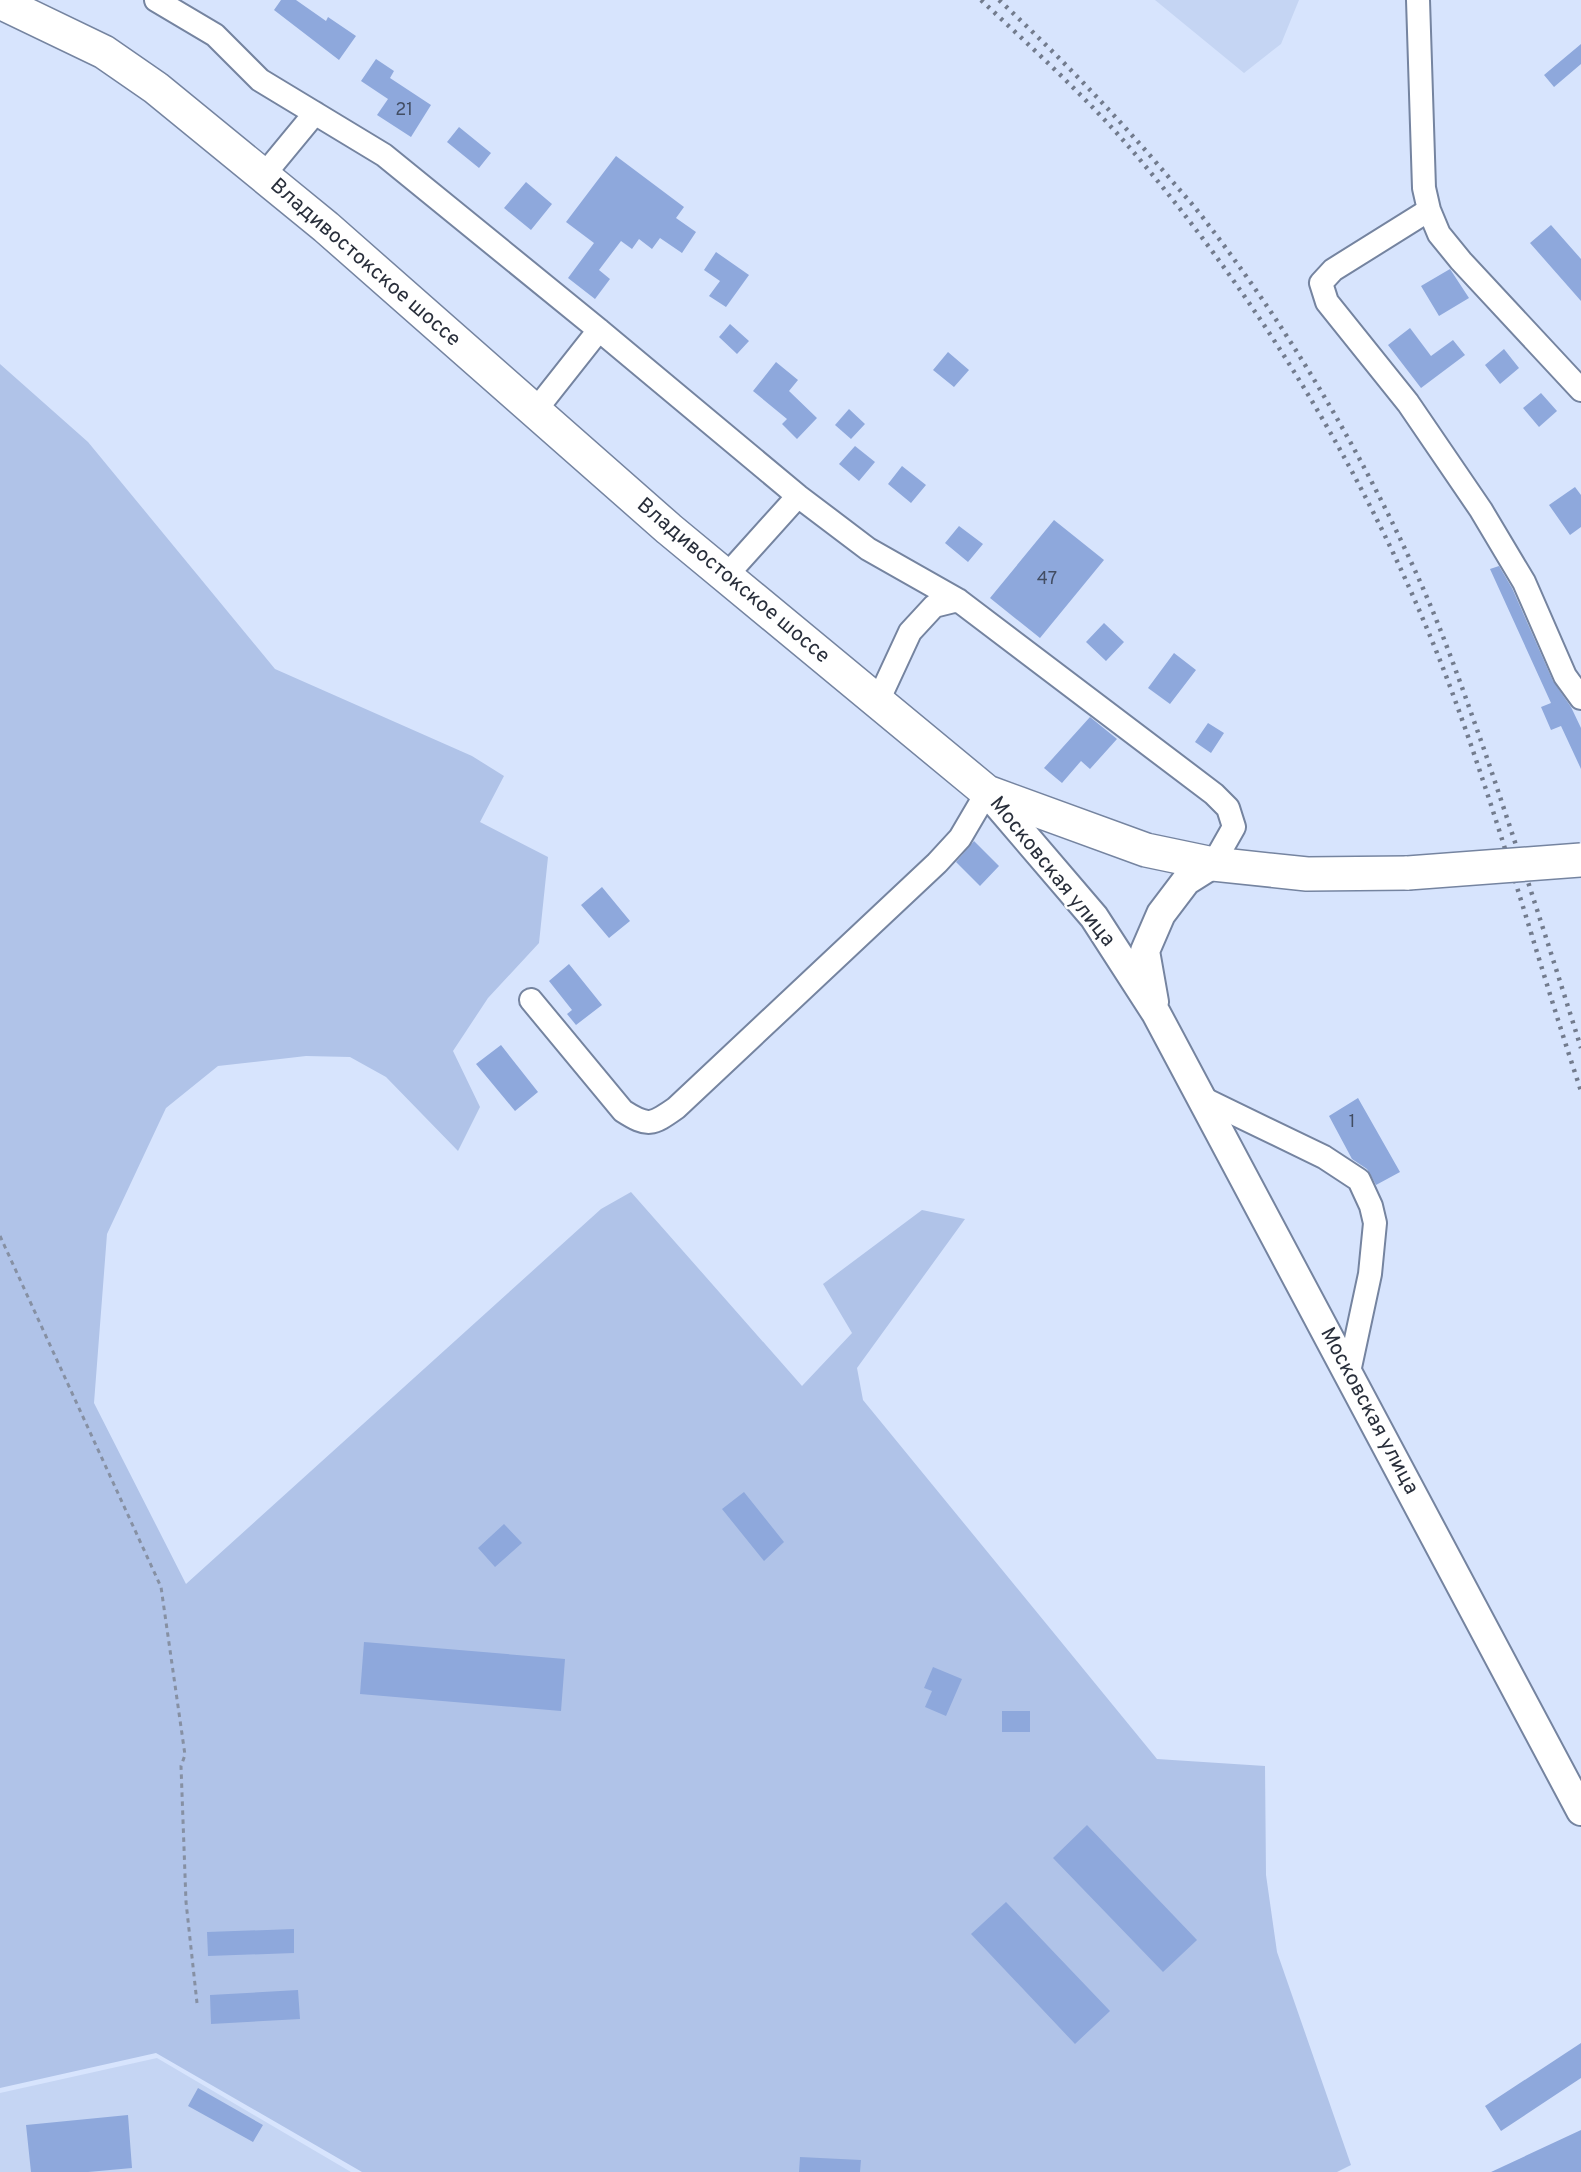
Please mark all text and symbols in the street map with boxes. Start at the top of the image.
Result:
house number: 21 [395,99,413,122]
street label: Владивостокское шоссе [264,173,466,353]
street label: Владивостокское шоссе [631,492,835,670]
house number: 47 [1037,568,1057,591]
street label: Московская улица [983,791,1121,953]
house number: 1 [1349,1111,1355,1134]
street label: Московская улица [1314,1323,1424,1499]

